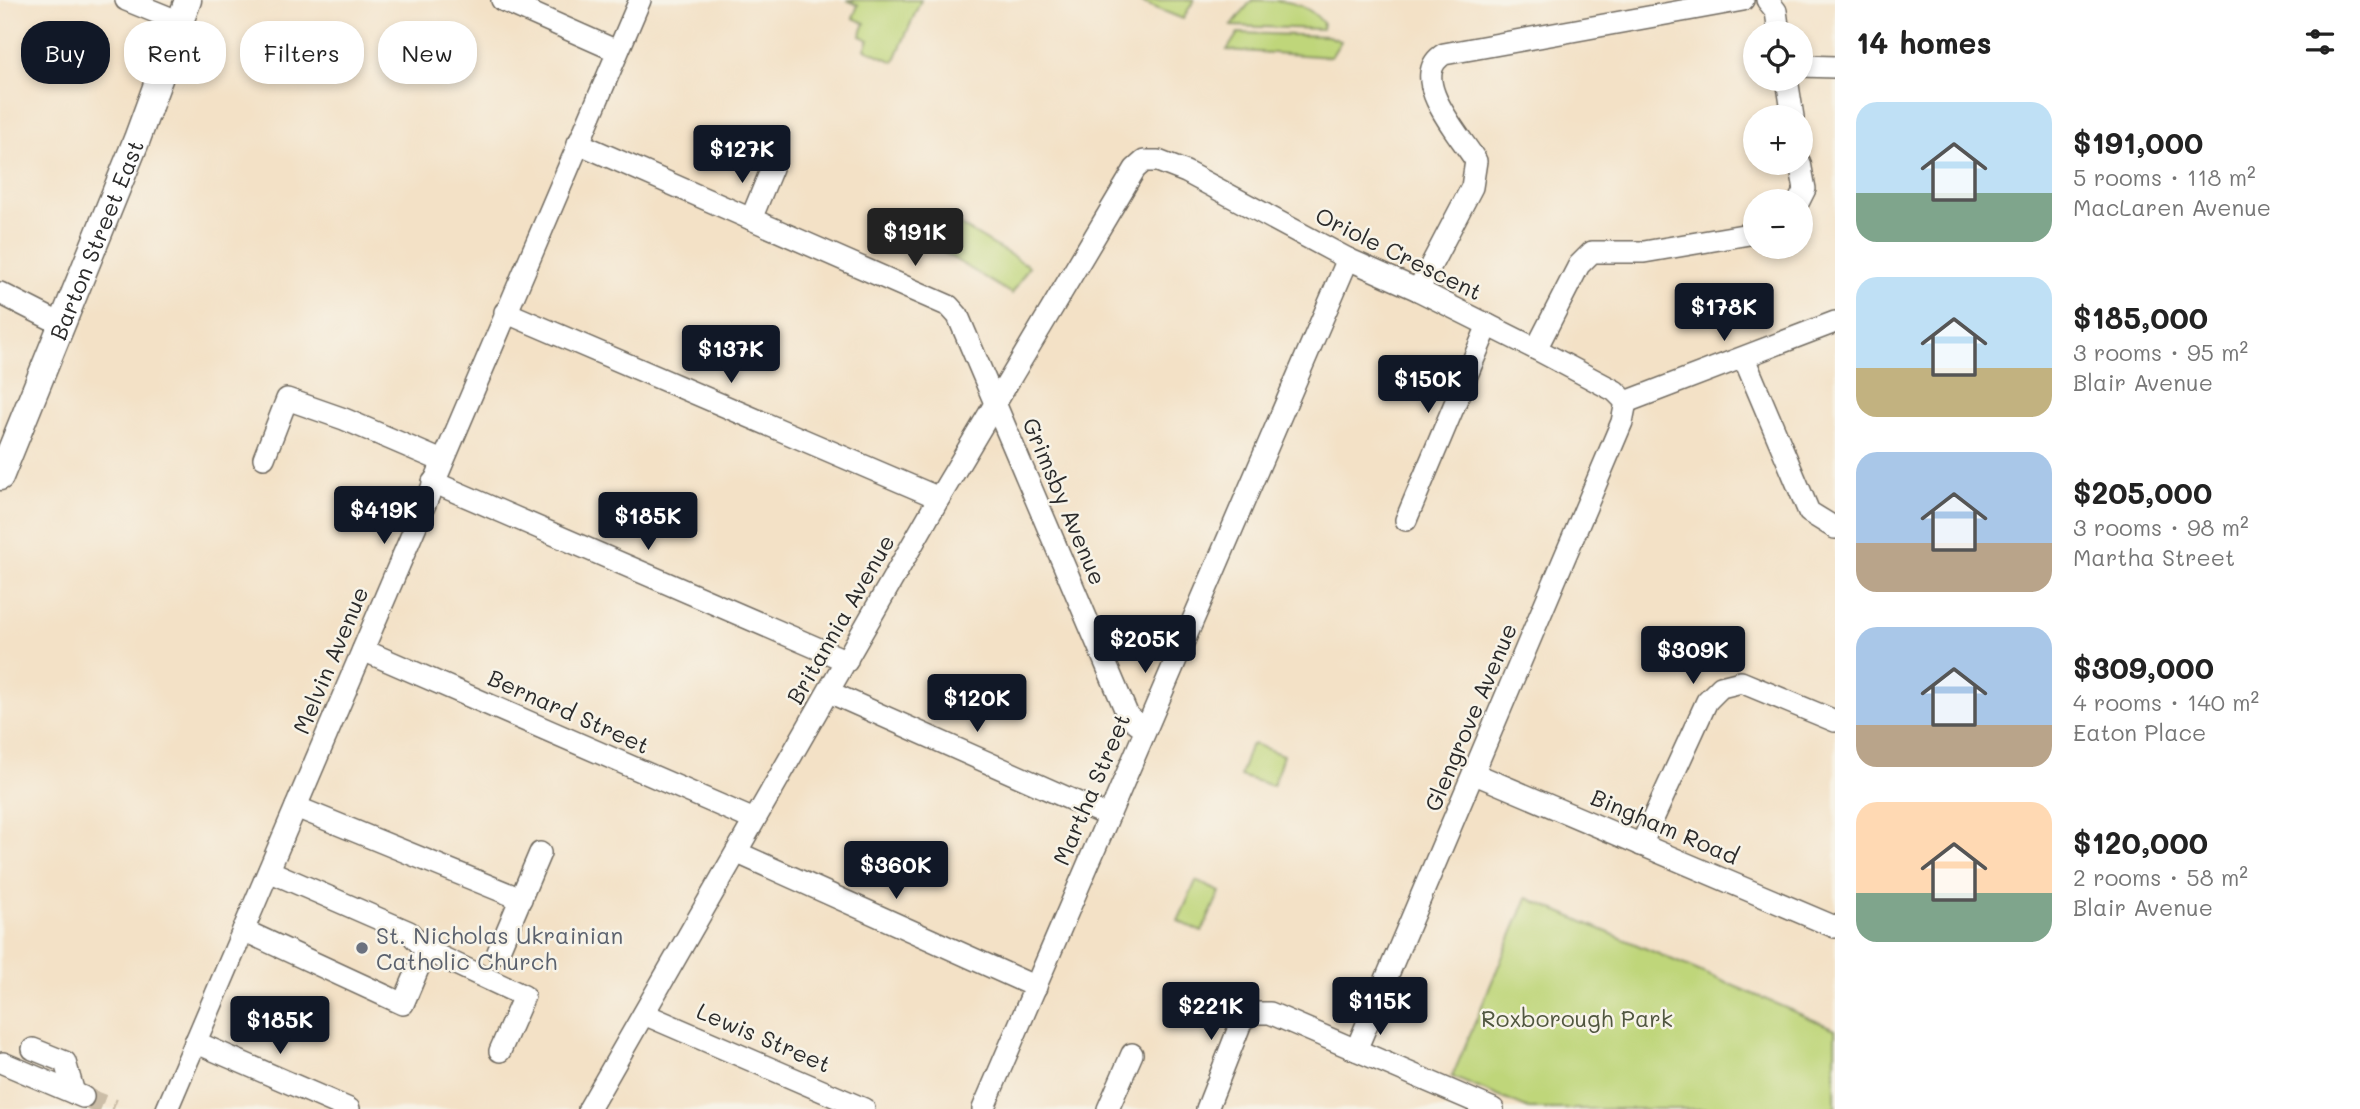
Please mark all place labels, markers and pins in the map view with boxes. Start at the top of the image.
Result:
pin: $127K [693,125,791,185]
pin: $191K [866,208,964,268]
pin: $178K [1675,284,1773,343]
pin: $137K [682,326,780,385]
pin: $150K [1379,356,1477,415]
pin: $419K [335,486,433,546]
pin: $185K [599,492,697,552]
pin: $205K [1096,616,1194,675]
pin: $309K [1644,626,1742,686]
pin: $120K [928,674,1026,734]
pin: $360K [847,842,945,901]
place label: St. Nicholas Ukrainian Catholic Church [376,920,623,976]
marker: St. Nicholas Ukrainian Catholic Church [354,940,370,956]
pin: $115K [1331,978,1429,1037]
pin: $221K [1162,982,1260,1042]
pin: $185K [231,996,329,1056]

